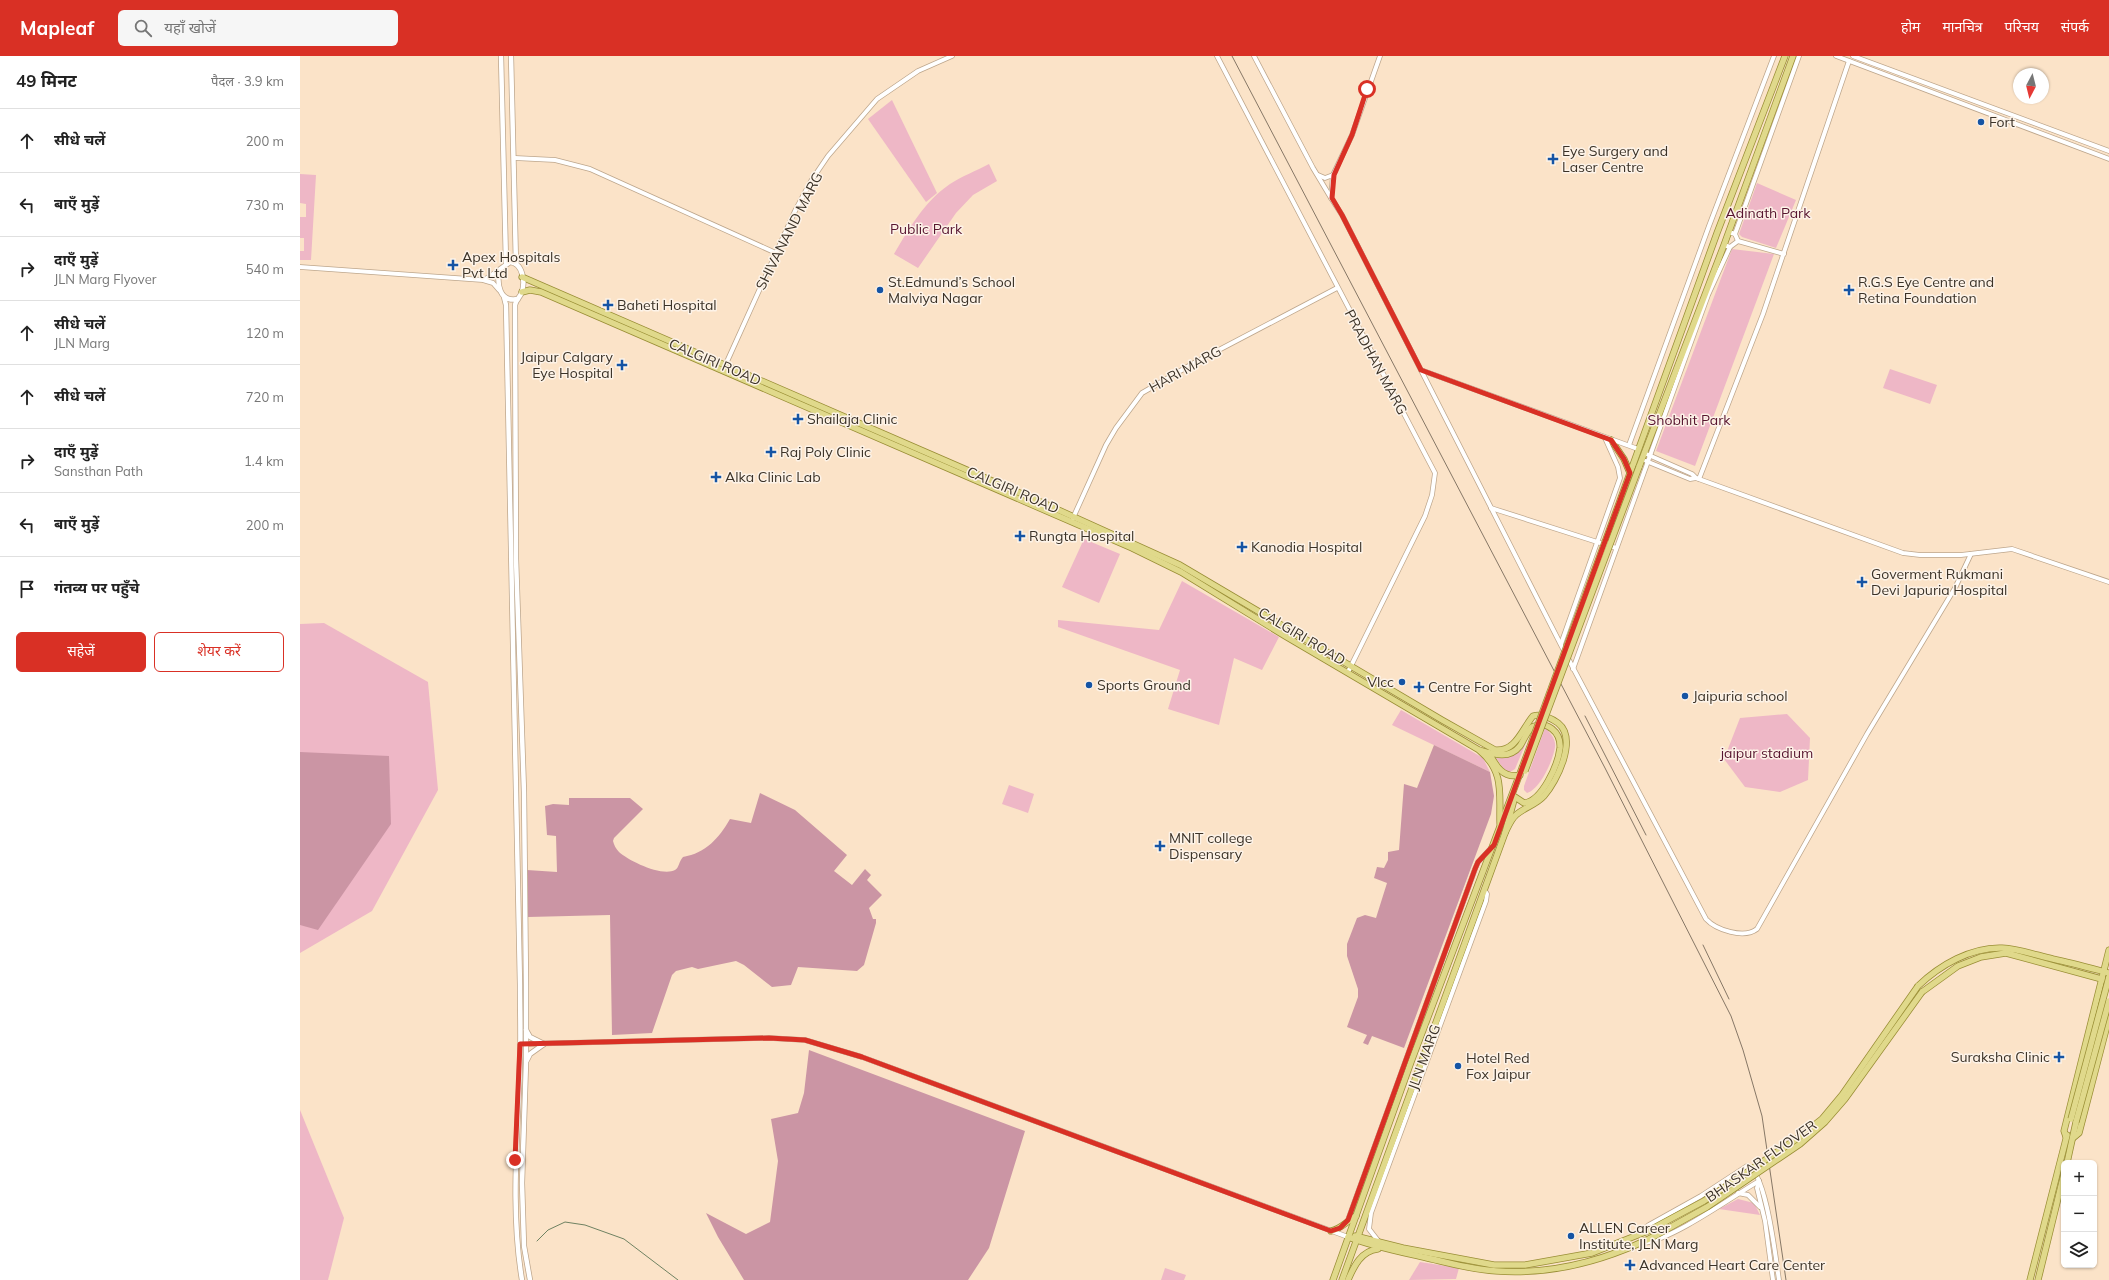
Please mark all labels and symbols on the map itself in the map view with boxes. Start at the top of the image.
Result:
north arrow [2013,68,2049,104]
route start [1358,80,1376,98]
place label: Fort [1989,113,2015,131]
marker: Fort [1976,117,1986,127]
place label: Eye Surgery and Laser Centre [1562,142,1668,176]
marker: Eye Surgery and Laser Centre [1547,153,1559,165]
street label: SHIVANAND MARG [752,169,826,293]
park label: Adinath Park [1726,204,1811,222]
park label: Public Park [890,220,963,238]
place label: Apex Hospitals Pvt Ltd [462,248,560,282]
marker: Apex Hospitals Pvt Ltd [447,259,459,271]
place label: St.Edmund’s School Malviya Nagar [888,273,1015,307]
place label: R.G.S Eye Centre and Retina Foundation [1858,273,1994,307]
marker: R.G.S Eye Centre and Retina Foundation [1843,284,1855,296]
marker: St.Edmund’s School Malviya Nagar [875,285,885,295]
place label: Baheti Hospital [617,296,717,314]
marker: Baheti Hospital [602,299,614,311]
street label: PRADHAN MARG [1341,306,1411,418]
street label: CALGIRI ROAD [666,334,764,390]
street label: HARI MARG [1146,342,1224,396]
place label: Jaipur Calgary Eye Hospital [521,348,614,382]
marker: Jaipur Calgary Eye Hospital [616,359,628,371]
place label: Shailaja Clinic [807,410,898,428]
park label: Shobhit Park [1648,411,1731,429]
marker: Shailaja Clinic [792,413,804,425]
place label: Raj Poly Clinic [780,443,871,461]
marker: Raj Poly Clinic [765,446,777,458]
street label: CALGIRI ROAD [964,462,1062,518]
place label: Alka Clinic Lab [725,468,821,486]
marker: Alka Clinic Lab [710,471,722,483]
place label: Rungta Hospital [1029,527,1134,545]
marker: Rungta Hospital [1014,530,1026,542]
place label: Kanodia Hospital [1251,538,1362,556]
marker: Kanodia Hospital [1236,541,1248,553]
place label: Goverment Rukmani Devi Japuria Hospital [1871,565,2007,599]
marker: Goverment Rukmani Devi Japuria Hospital [1856,576,1868,588]
street label: CALGIRI ROAD [1255,603,1349,669]
place label: Vlcc [1367,673,1394,691]
place label: Sports Ground [1097,676,1191,694]
marker: Vlcc [1397,677,1407,687]
place label: Centre For Sight [1428,678,1532,696]
marker: Sports Ground [1084,680,1094,690]
marker: Centre For Sight [1413,681,1425,693]
place label: Jaipuria school [1693,687,1788,705]
marker: Jaipuria school [1680,691,1690,701]
park label: jaipur stadium [1720,744,1813,762]
place label: MNIT college Dispensary [1169,829,1252,863]
marker: MNIT college Dispensary [1154,840,1166,852]
street label: JLN MARG [1404,1022,1444,1092]
place label: Suraksha Clinic [1951,1048,2050,1066]
place label: Hotel Red Fox Jaipur [1466,1049,1531,1083]
marker: Suraksha Clinic [2053,1051,2065,1063]
marker: Hotel Red Fox Jaipur [1453,1061,1463,1071]
street label: BHASKAR FLYOVER [1702,1116,1820,1206]
route end [506,1151,524,1169]
place label: ALLEN Career Institute, JLN Marg [1579,1219,1698,1253]
marker: ALLEN Career Institute, JLN Marg [1566,1231,1576,1241]
place label: Advanced Heart Care Center [1639,1256,1826,1274]
marker: Advanced Heart Care Center [1624,1259,1636,1271]

